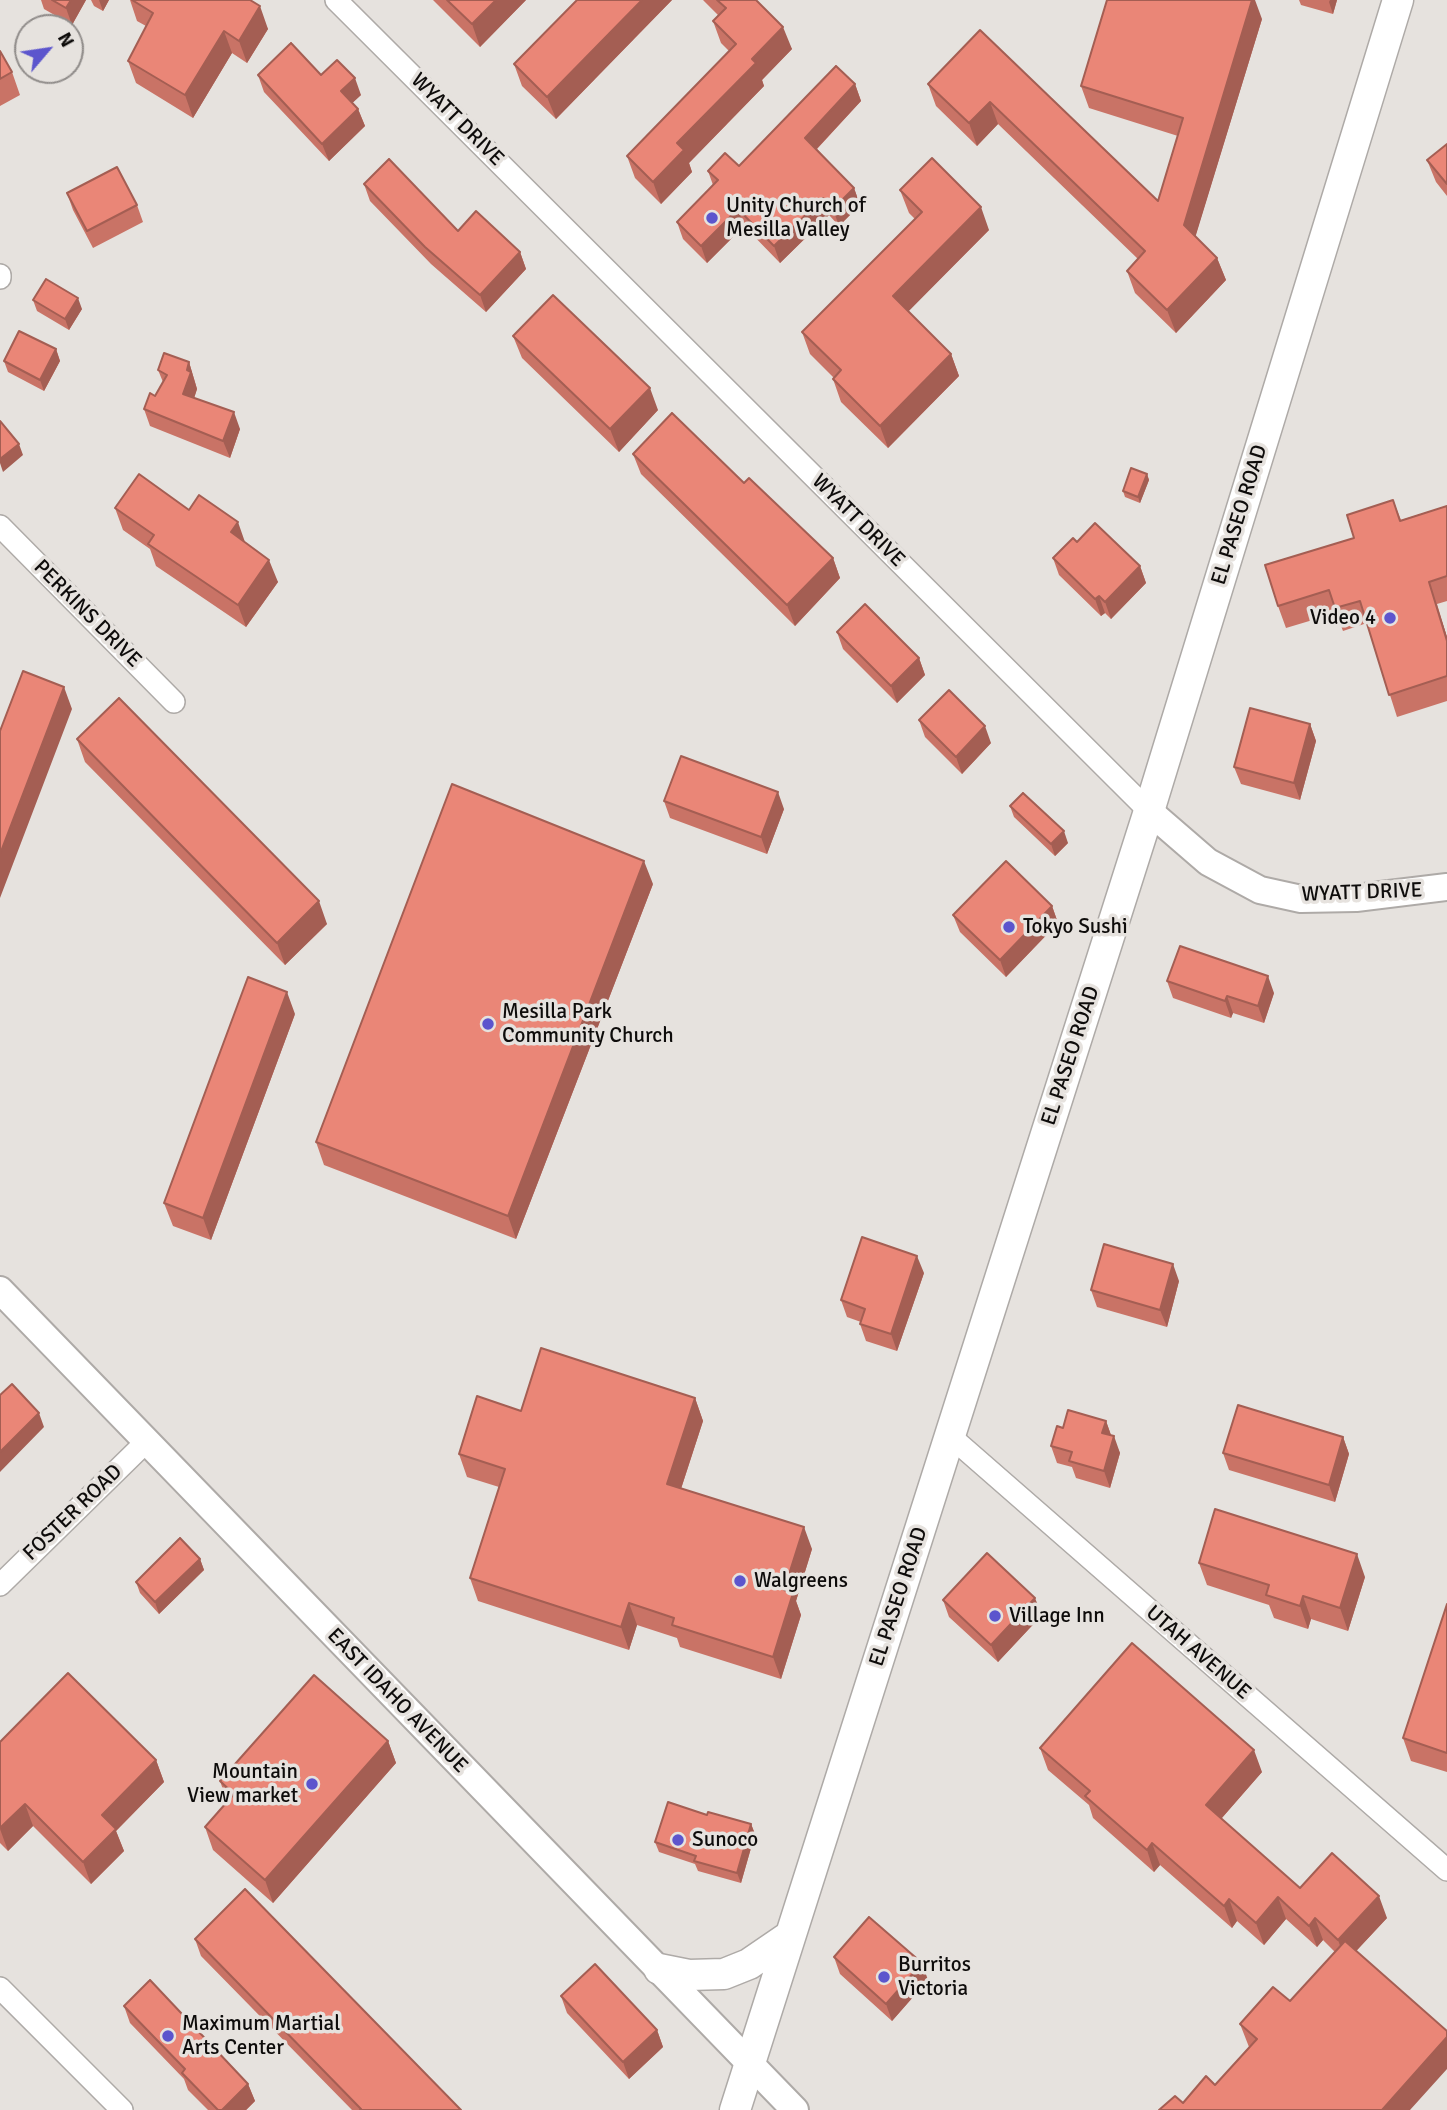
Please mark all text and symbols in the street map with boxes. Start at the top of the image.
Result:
north arrow [14,14,84,84]
text: N [52,28,79,51]
street label: WYATT DRIVE [405,68,509,172]
place label: Unity Church of Mesilla Valley [726,193,866,243]
marker: Unity Church of Mesilla Valley [704,210,720,226]
street label: EL PASEO ROAD [1207,442,1273,588]
street label: WYATT DRIVE [806,469,910,573]
street label: PERKINS DRIVE [28,555,146,673]
place label: Video 4 [1310,605,1376,631]
marker: Video 4 [1382,610,1398,626]
street label: WYATT DRIVE [1301,878,1423,908]
place label: Tokyo Sushi [1023,914,1128,940]
marker: Tokyo Sushi [1001,919,1017,935]
street label: EL PASEO ROAD [1037,983,1105,1129]
place label: Mesilla Park Community Church [502,999,674,1049]
marker: Mesilla Park Community Church [480,1016,496,1032]
street label: FOSTER ROAD [18,1460,128,1566]
street label: EL PASEO ROAD [865,1524,933,1670]
place label: Walgreens [754,1568,848,1594]
marker: Walgreens [732,1573,748,1589]
street label: UTAH AVENUE [1140,1601,1256,1705]
place label: Village Inn [1009,1603,1105,1629]
marker: Village Inn [987,1608,1003,1624]
street label: EAST IDAHO AVENUE [321,1623,473,1779]
place label: Mountain View market [187,1759,298,1809]
marker: Mountain View market [304,1776,320,1792]
place label: Sunoco [692,1827,758,1853]
marker: Sunoco [670,1832,686,1848]
place label: Burritos Victoria [898,1952,971,2002]
marker: Burritos Victoria [876,1969,892,1985]
place label: Maximum Martial Arts Center [182,2011,340,2061]
marker: Maximum Martial Arts Center [160,2028,176,2044]

